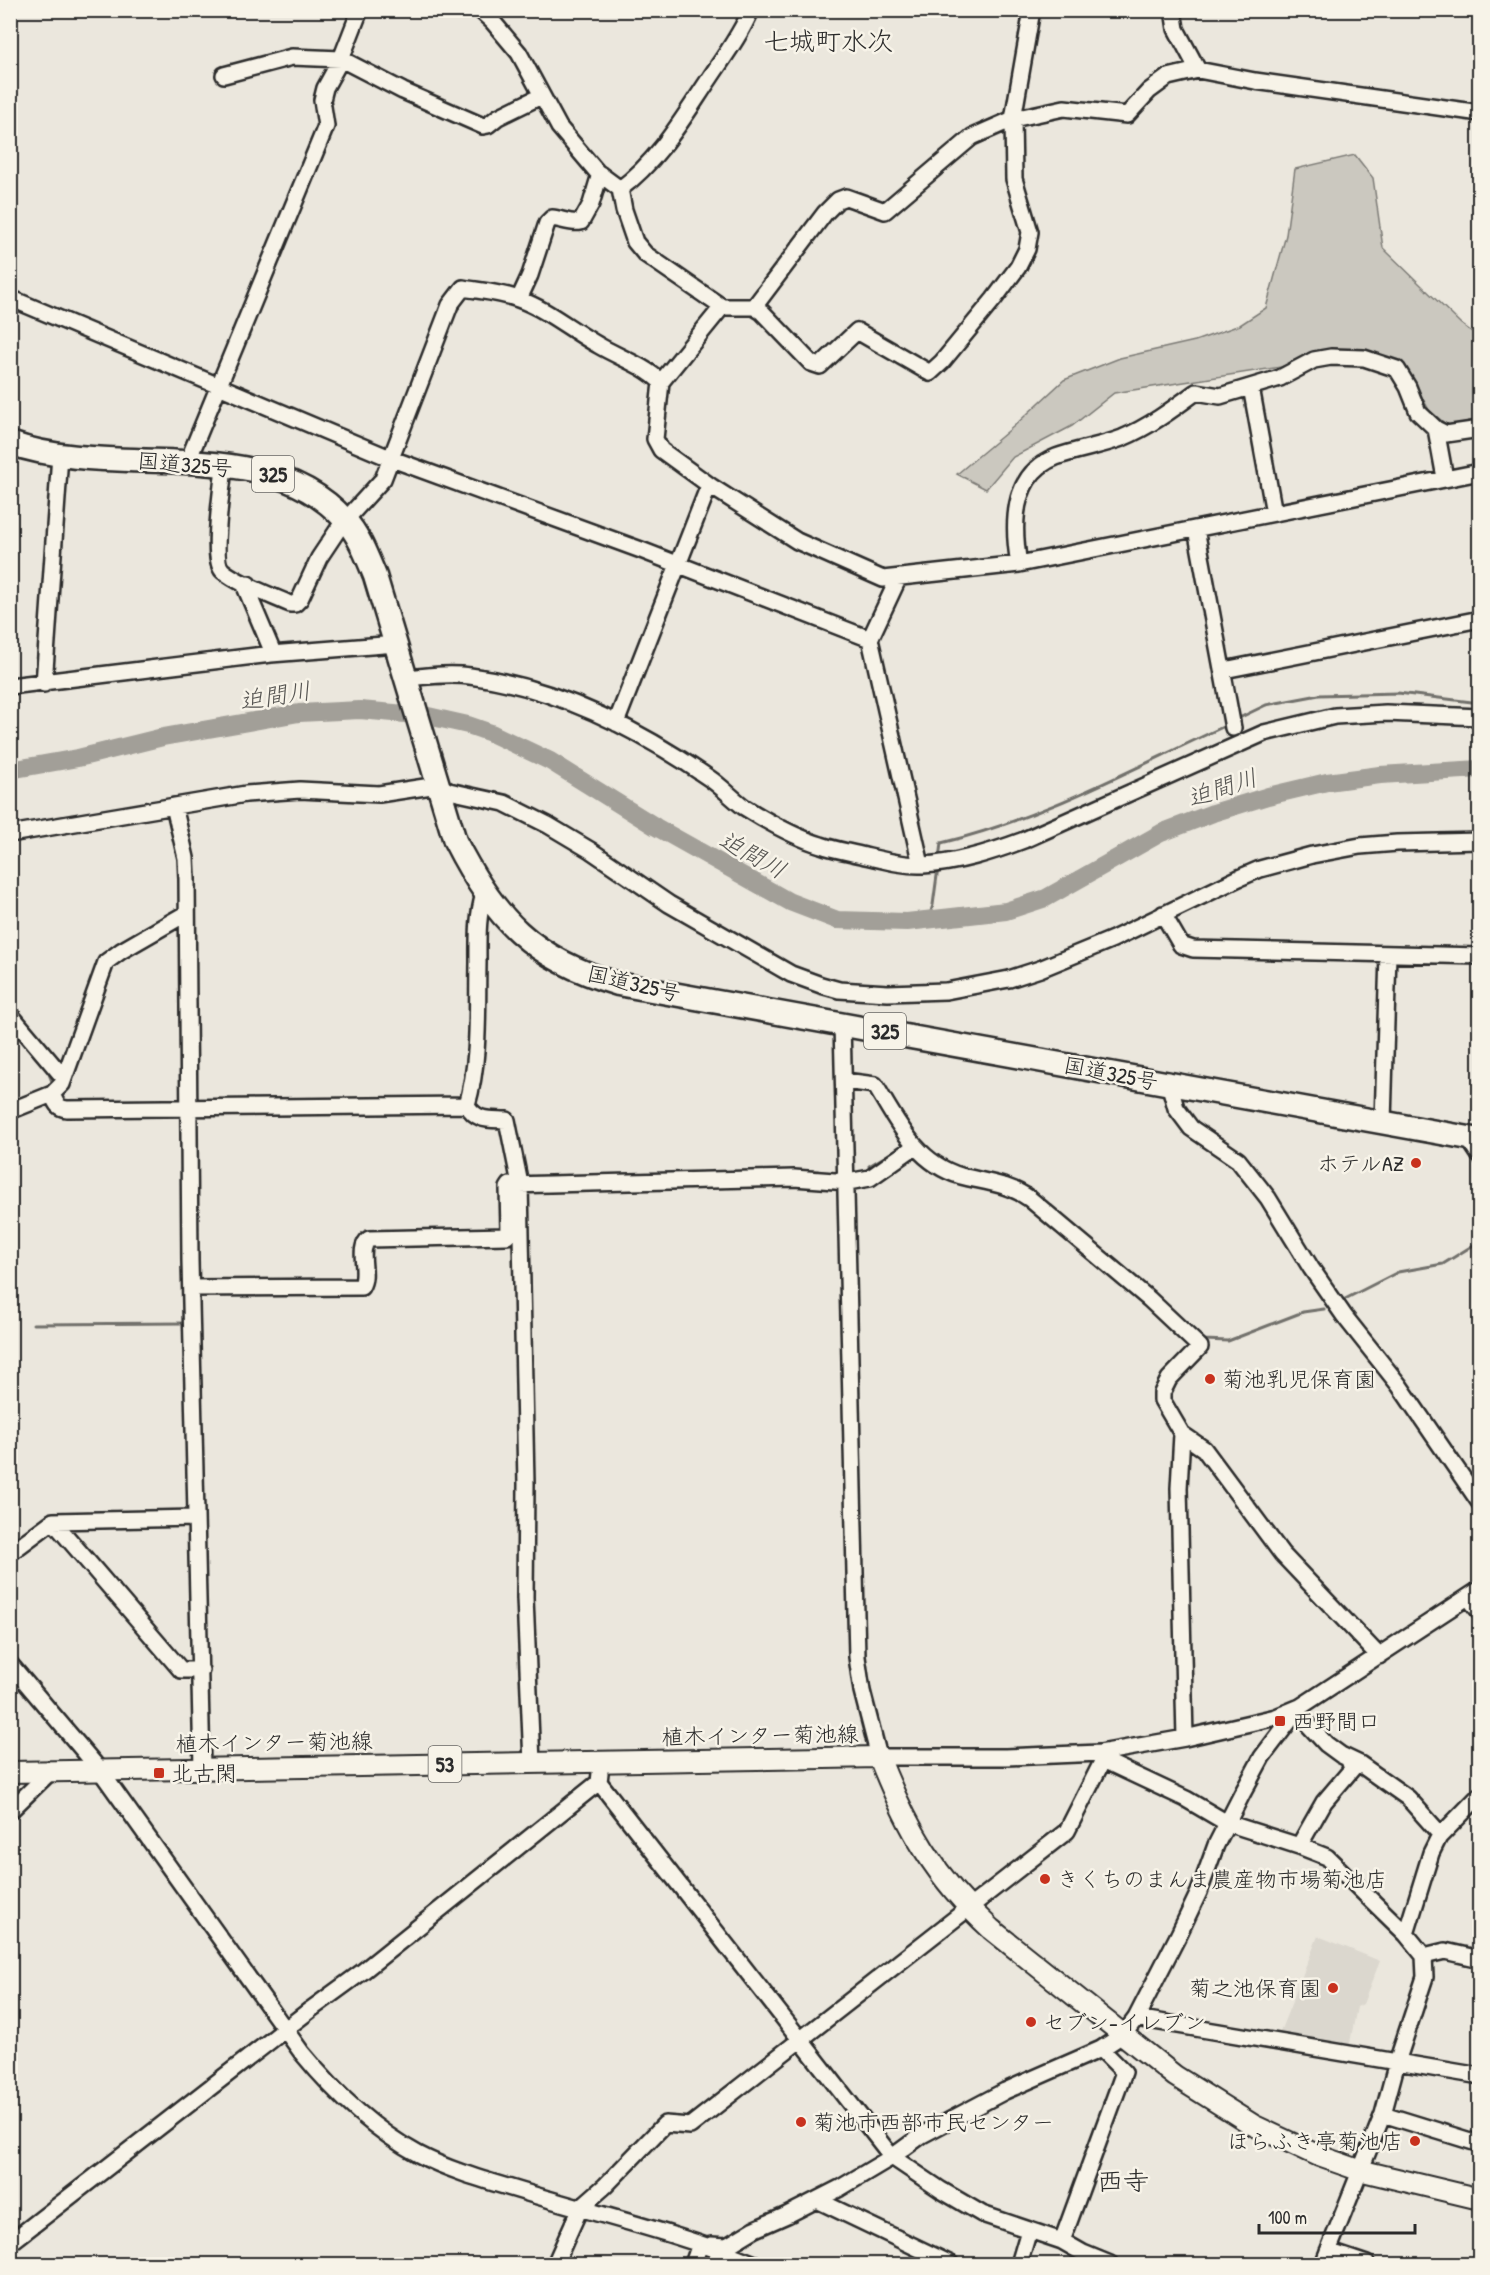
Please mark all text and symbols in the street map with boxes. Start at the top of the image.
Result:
district label: 七城町水次 [763,23,893,58]
street label: 国道325号 [136,445,234,483]
road number: 325 [252,456,294,492]
water label: 迫間川 [237,674,313,716]
water label: 迫間川 [1183,761,1261,813]
water label: 迫間川 [714,823,792,885]
street label: 国道325号 [584,958,684,1008]
road number: 325 [864,1013,906,1049]
street label: 国道325号 [1061,1049,1161,1097]
place label: ホテルAZ [1317,1148,1404,1178]
marker: ホテルAZ [1409,1156,1423,1170]
place label: 菊池乳児保育園 [1222,1364,1376,1394]
marker: 菊池乳児保育園 [1203,1372,1217,1386]
place label: 西野間口 [1292,1706,1380,1736]
marker: 西野間口 [1273,1714,1287,1728]
street label: 植木インター菊池線 [661,1718,859,1752]
street label: 植木インター菊池線 [175,1725,373,1759]
road number: 53 [428,1746,462,1782]
place label: 北古閑 [171,1758,237,1788]
marker: 北古閑 [152,1766,166,1780]
place label: きくちのまんま農産物市場菊池店 [1057,1864,1387,1894]
marker: きくちのまんま農産物市場菊池店 [1038,1872,1052,1886]
place label: 菊之池保育園 [1189,1973,1321,2003]
marker: 菊之池保育園 [1326,1981,1340,1995]
place label: セブン-イレブン [1043,2007,1206,2037]
marker: セブン-イレブン [1024,2015,1038,2029]
place label: 菊池市西部市民センター [813,2107,1054,2137]
marker: 菊池市西部市民センター [794,2115,808,2129]
place label: ほらふき亭菊池店 [1227,2126,1403,2156]
marker: ほらふき亭菊池店 [1408,2134,1422,2148]
district label: 西寺 [1097,2163,1149,2198]
scale bar [1259,2197,1415,2235]
text: 100 m [1268,2205,1307,2230]

